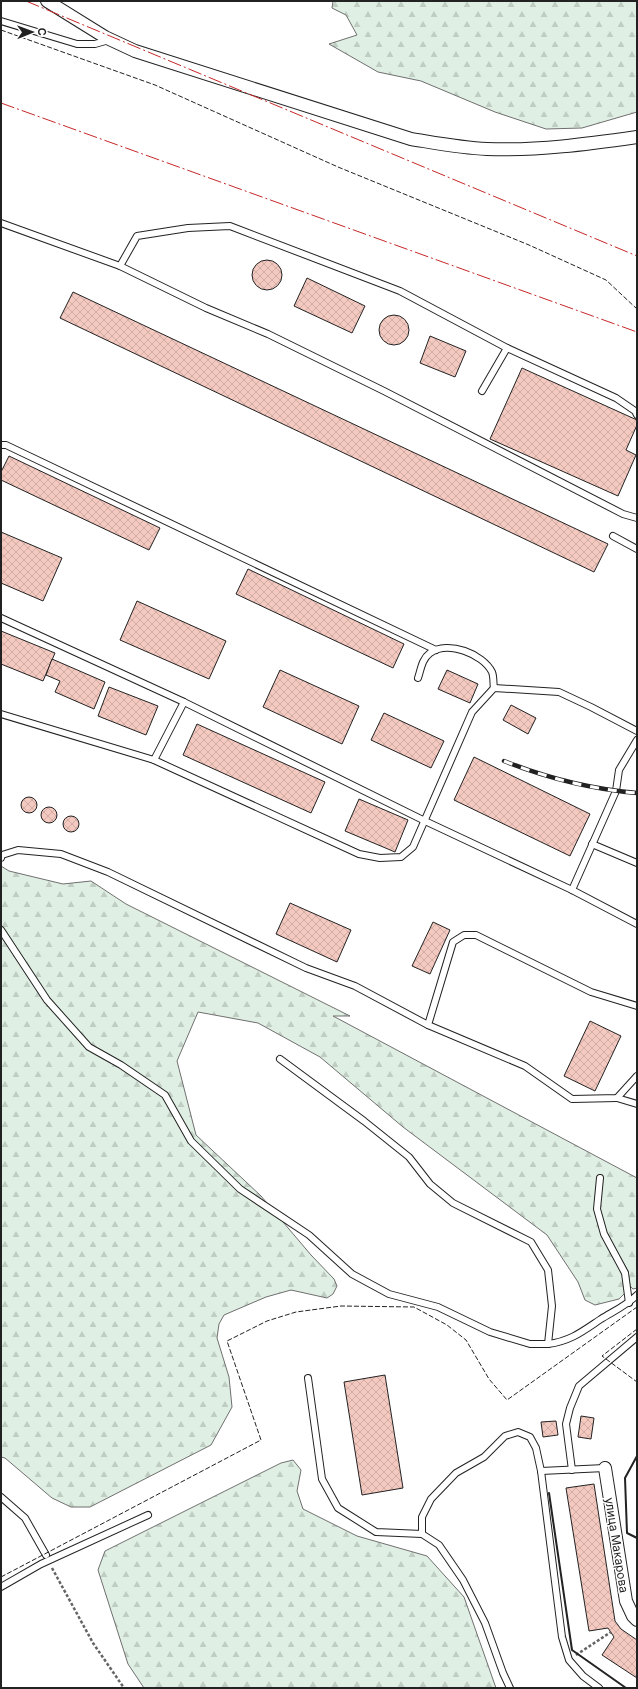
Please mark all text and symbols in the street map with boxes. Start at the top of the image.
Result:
north arrow [12,12,52,52]
text: С [35,28,49,36]
street label: улица Макарова [602,1496,632,1594]

